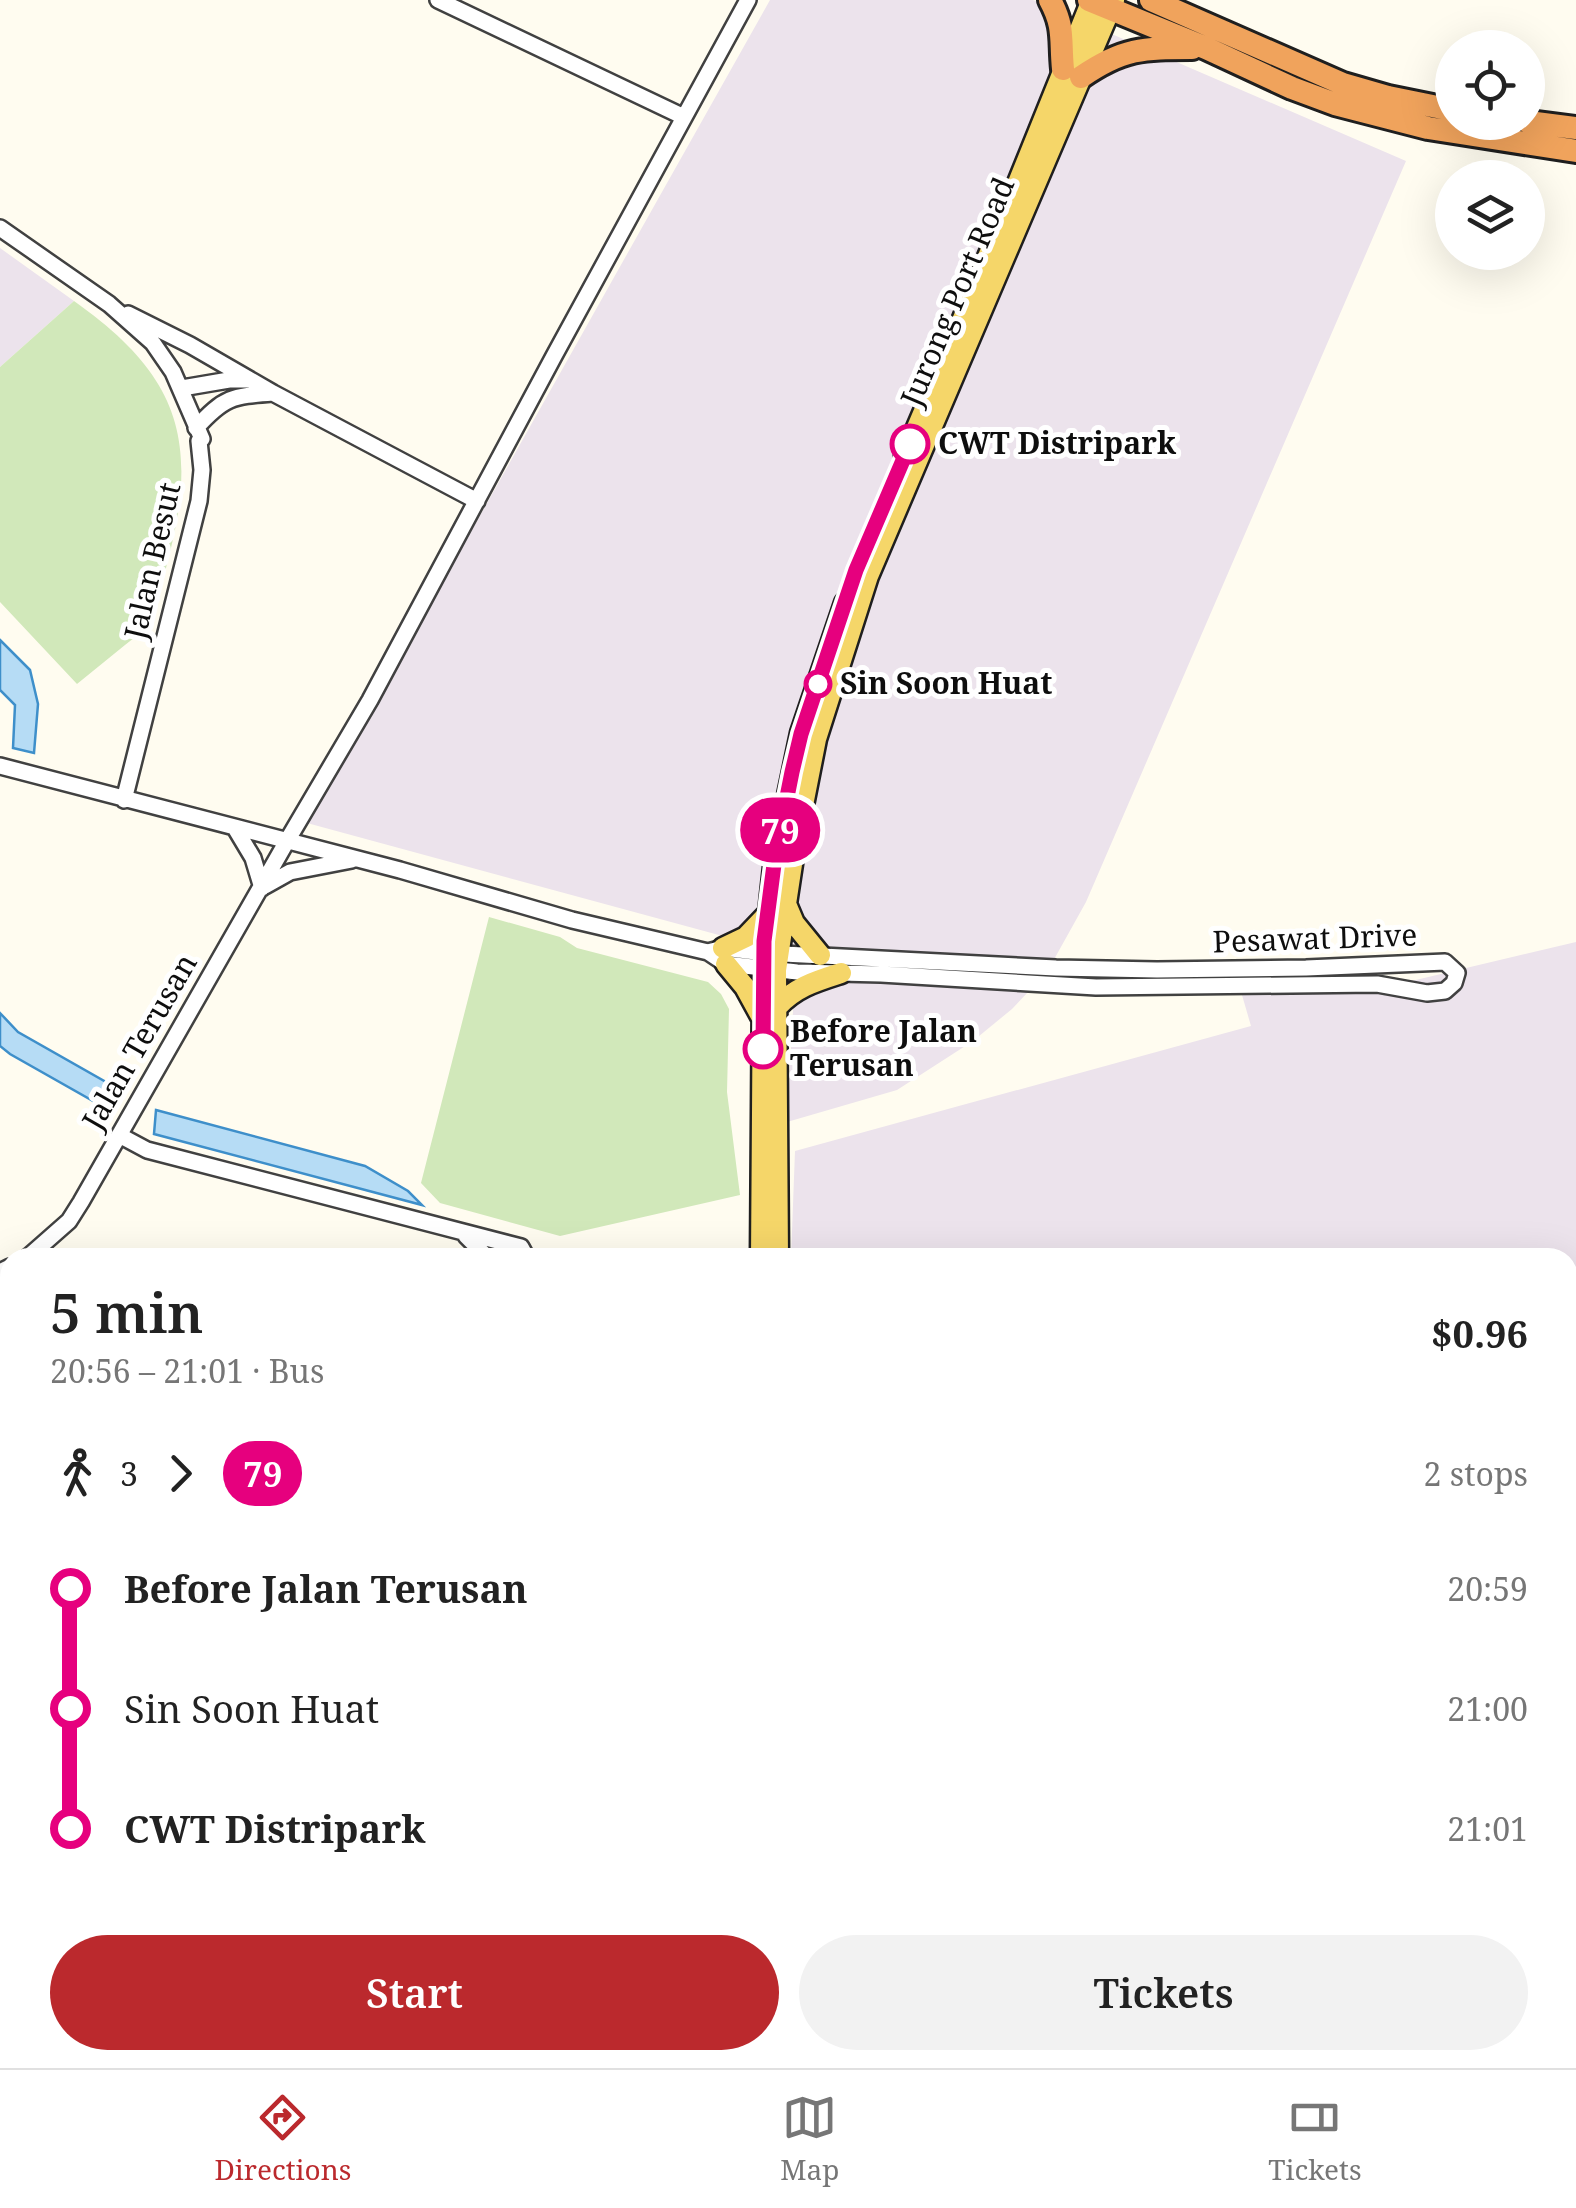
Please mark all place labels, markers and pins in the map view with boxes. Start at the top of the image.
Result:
place label: CWT Distripark [938,422,1177,463]
marker: CWT Distripark [891,425,929,463]
place label: Sin Soon Huat [840,662,1053,703]
marker: Sin Soon Huat [805,671,831,697]
place label: Before Jalan Terusan [790,1010,977,1085]
marker: Before Jalan Terusan [744,1030,782,1068]

